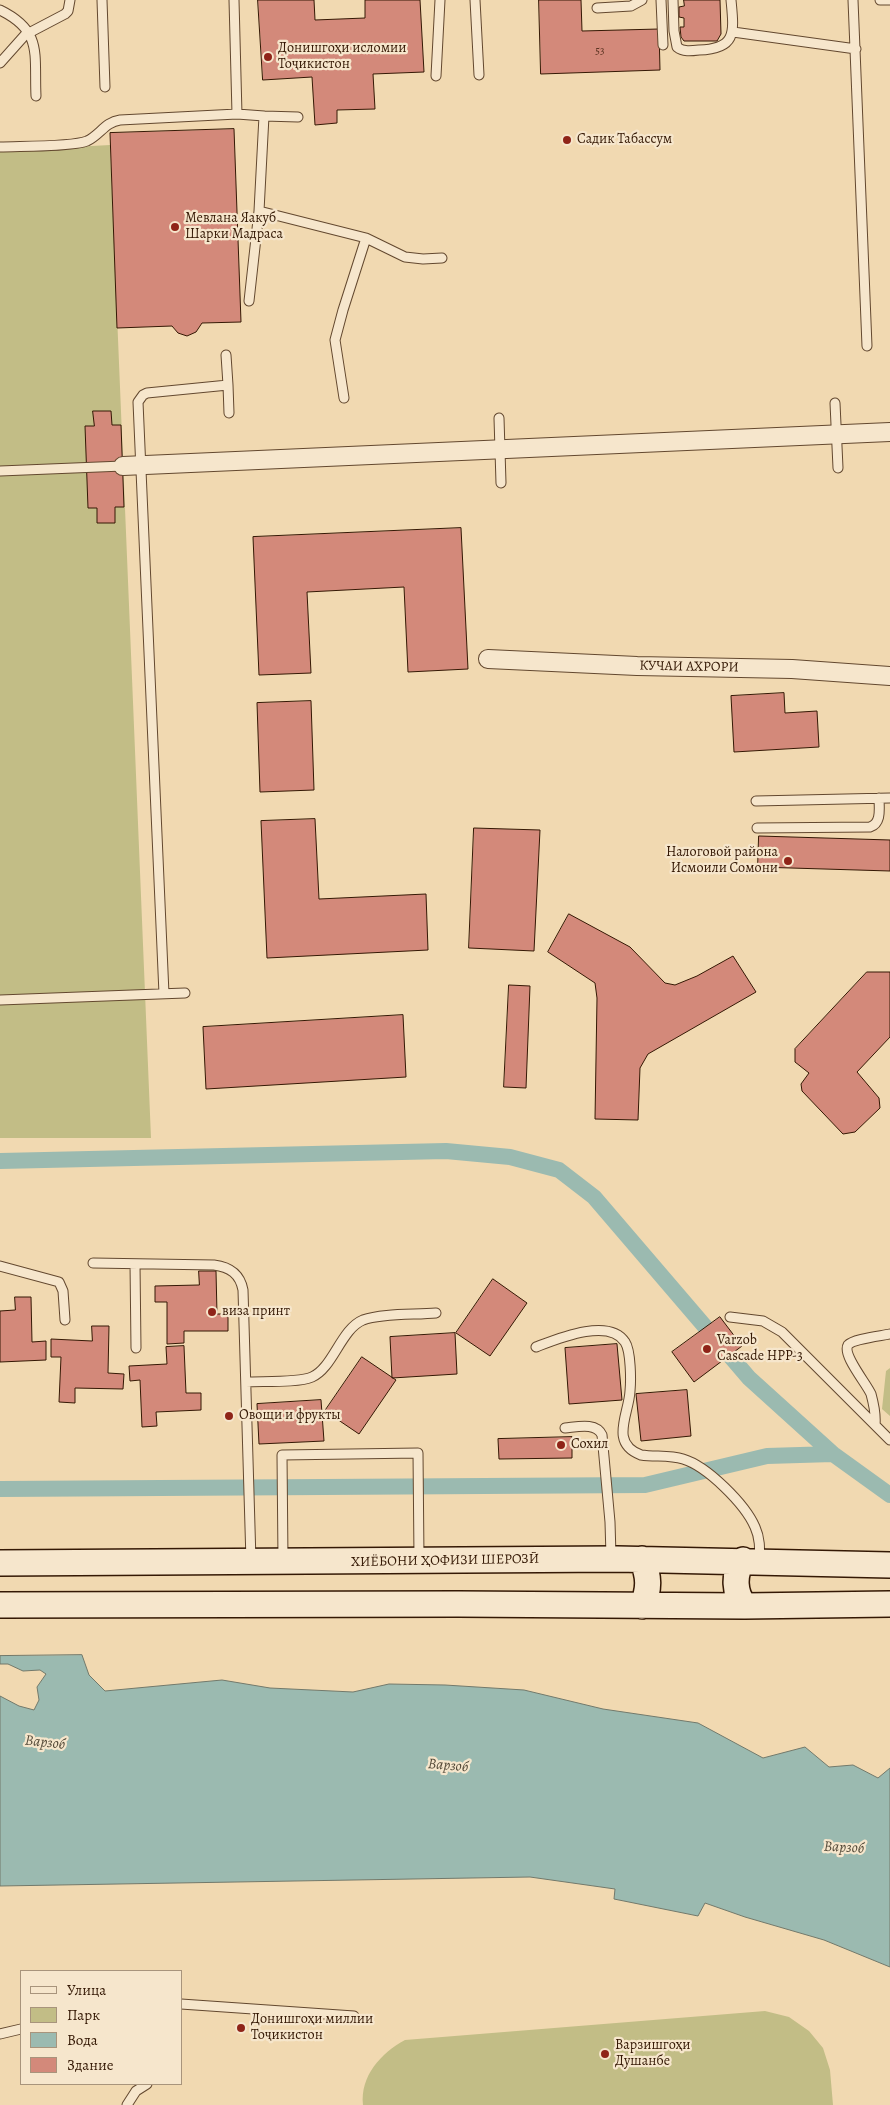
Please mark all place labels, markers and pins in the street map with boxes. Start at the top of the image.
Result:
place label: Донишгоҳи исломии Тоҷикистон [278,41,406,74]
marker: Донишгоҳи исломии Тоҷикистон [262,51,274,63]
place label: Садик Табассум [577,132,672,148]
marker: Садик Табассум [561,134,573,146]
place label: Мевлана Яакуб Шарки Мадраса [185,211,283,243]
marker: Мевлана Яакуб Шарки Мадраса [169,221,181,233]
place label: Налоговой района Исмоили Сомони [666,845,778,878]
marker: Налоговой района Исмоили Сомони [782,855,794,867]
place label: виза принт [222,1304,290,1320]
marker: виза принт [206,1306,218,1318]
place label: Varzob Cascade HPP-3 [717,1333,803,1365]
marker: Varzob Cascade HPP-3 [701,1343,713,1355]
place label: Овощи и фрукты [239,1408,341,1424]
marker: Овощи и фрукты [223,1410,235,1422]
place label: Сохил [571,1437,608,1453]
marker: Сохил [555,1439,567,1451]
place label: Донишгоҳи миллии Тоҷикистон [251,2012,373,2044]
marker: Донишгоҳи миллии Тоҷикистон [235,2022,247,2034]
place label: Варзишгоҳи Душанбе [615,2038,691,2070]
marker: Варзишгоҳи Душанбе [599,2048,611,2060]

